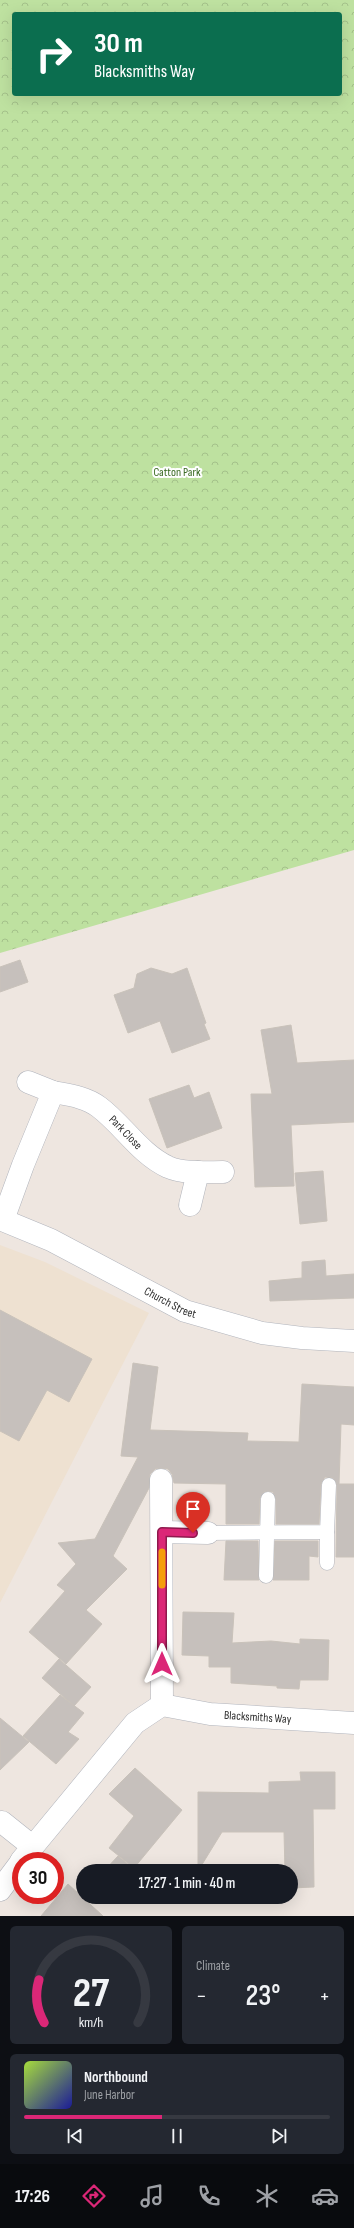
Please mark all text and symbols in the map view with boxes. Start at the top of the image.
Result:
text: 30 m [94,27,143,60]
icon: right [28,28,80,80]
text: Blacksmiths Way [94,61,195,82]
park label: Catton Park [153,465,201,480]
street label: Park Close [106,1112,146,1153]
street label: Church Street [142,1283,198,1321]
pin [176,1492,210,1533]
icon: arrive [182,1498,204,1520]
position arrow [141,1643,183,1685]
street label: Blacksmiths Way [224,1707,292,1727]
speed limit sign: 30 [12,1852,64,1904]
text: 17:27 · 1 min · 40 m [139,1874,235,1893]
text: Climate [196,1958,230,1974]
text: 27 [73,1969,110,2018]
text: 23° [245,1978,281,2014]
text: − [196,1983,207,2010]
text: + [319,1983,330,2010]
text: km/h [79,2014,103,2031]
text: Northbound [84,2068,148,2087]
text: June Harbor [84,2087,135,2103]
icon: previous [64,2125,86,2147]
icon: pause [166,2125,188,2147]
icon: next [268,2125,290,2147]
icon: directions [80,2182,108,2210]
icon: music [138,2182,166,2210]
icon: phone [195,2182,223,2210]
icon: climate [253,2182,281,2210]
icon: car [311,2182,339,2210]
text: 17:26 [15,2186,50,2207]

